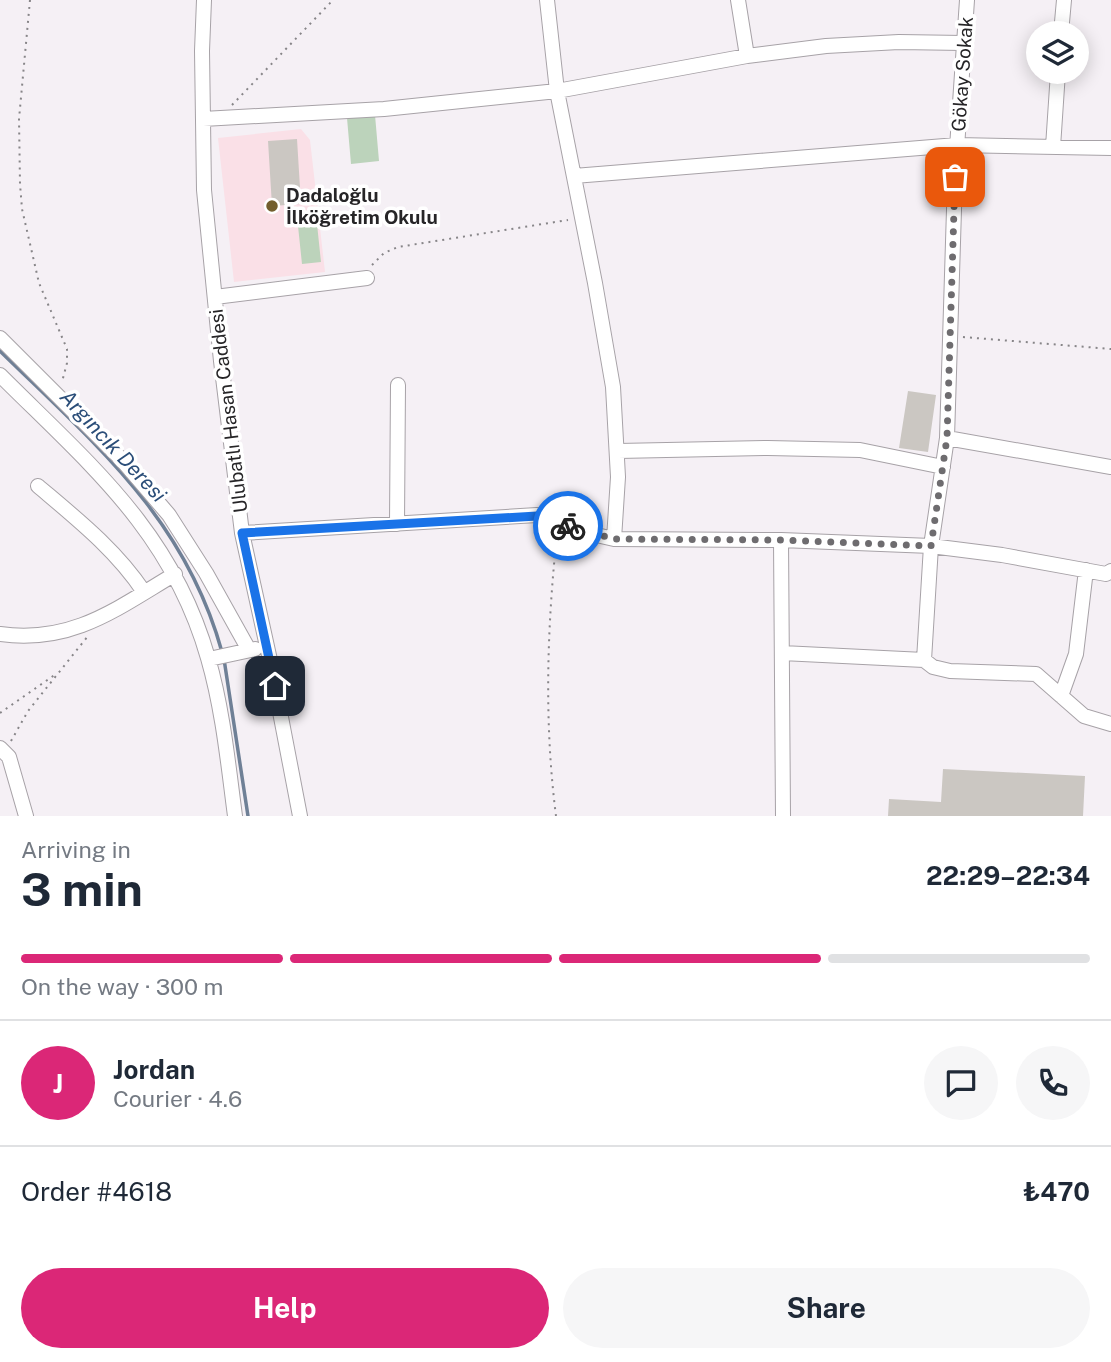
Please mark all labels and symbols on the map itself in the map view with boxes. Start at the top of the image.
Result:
street label: Gökay Sokak [947,16,977,132]
pin [925,147,985,207]
place label: Dadaloğlu İlköğretim Okulu [286,184,438,228]
marker: Dadaloğlu İlköğretim Okulu [264,198,280,214]
street label: Ulubatlı Hasan Caddesi [205,308,251,514]
water label: Argıncık Deresi [55,384,172,507]
courier [533,491,603,561]
pin [245,656,305,716]

